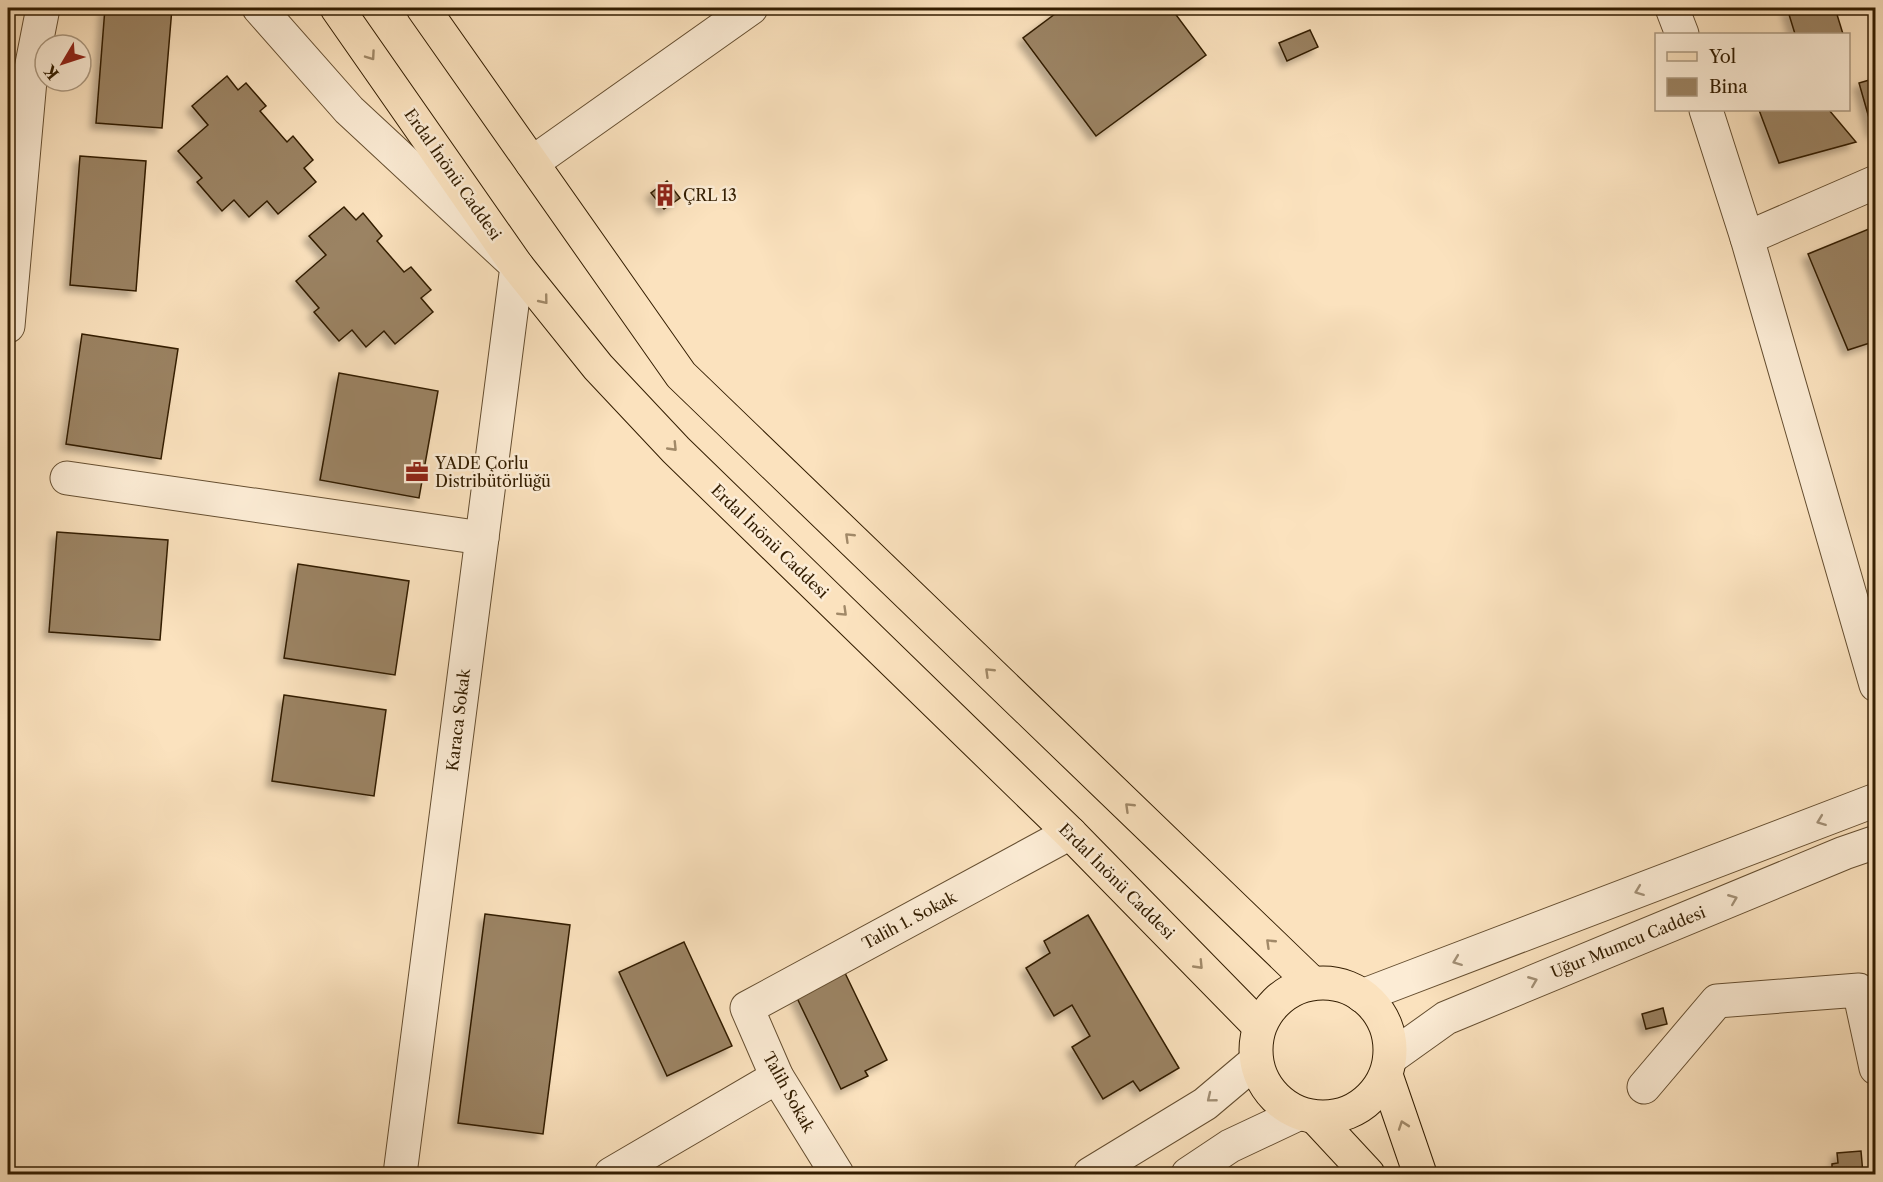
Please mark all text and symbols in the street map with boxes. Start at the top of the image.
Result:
north arrow [33,33,93,93]
legend [1655,33,1850,111]
text: Yol [1708,46,1736,68]
one-way arrow [364,49,375,60]
text: K [39,60,63,84]
text: Bina [1709,76,1748,98]
street label: Erdal İnönü Caddesi [400,105,506,244]
building icon: ÇRL 13 [652,182,678,208]
place label: ÇRL 13 [683,185,737,205]
one-way arrow [537,293,548,304]
one-way arrow [665,439,676,450]
place label: YADE Çorlu Distribütörlüğü [434,453,551,491]
office icon: YADE Çorlu Distribütörlüğü [404,459,430,485]
street label: Erdal İnönü Caddesi [707,480,833,602]
one-way arrow [845,533,856,544]
one-way arrow [835,604,846,615]
street label: Karaca Sokak [442,667,474,772]
one-way arrow [985,668,996,679]
one-way arrow [1126,804,1137,815]
one-way arrow [1816,814,1827,826]
street label: Erdal İnönü Caddesi [1055,819,1179,943]
one-way arrow [1634,884,1645,896]
street label: Talih 1. Sokak [858,886,960,953]
one-way arrow [1727,894,1738,906]
street label: Uğur Mumcu Caddesi [1548,902,1708,982]
one-way arrow [1266,939,1277,950]
one-way arrow [1452,954,1463,966]
one-way arrow [1192,957,1203,968]
one-way arrow [1527,976,1538,988]
street label: Talih Sokak [759,1048,820,1136]
one-way arrow [1207,1091,1218,1102]
one-way arrow [1398,1120,1410,1131]

